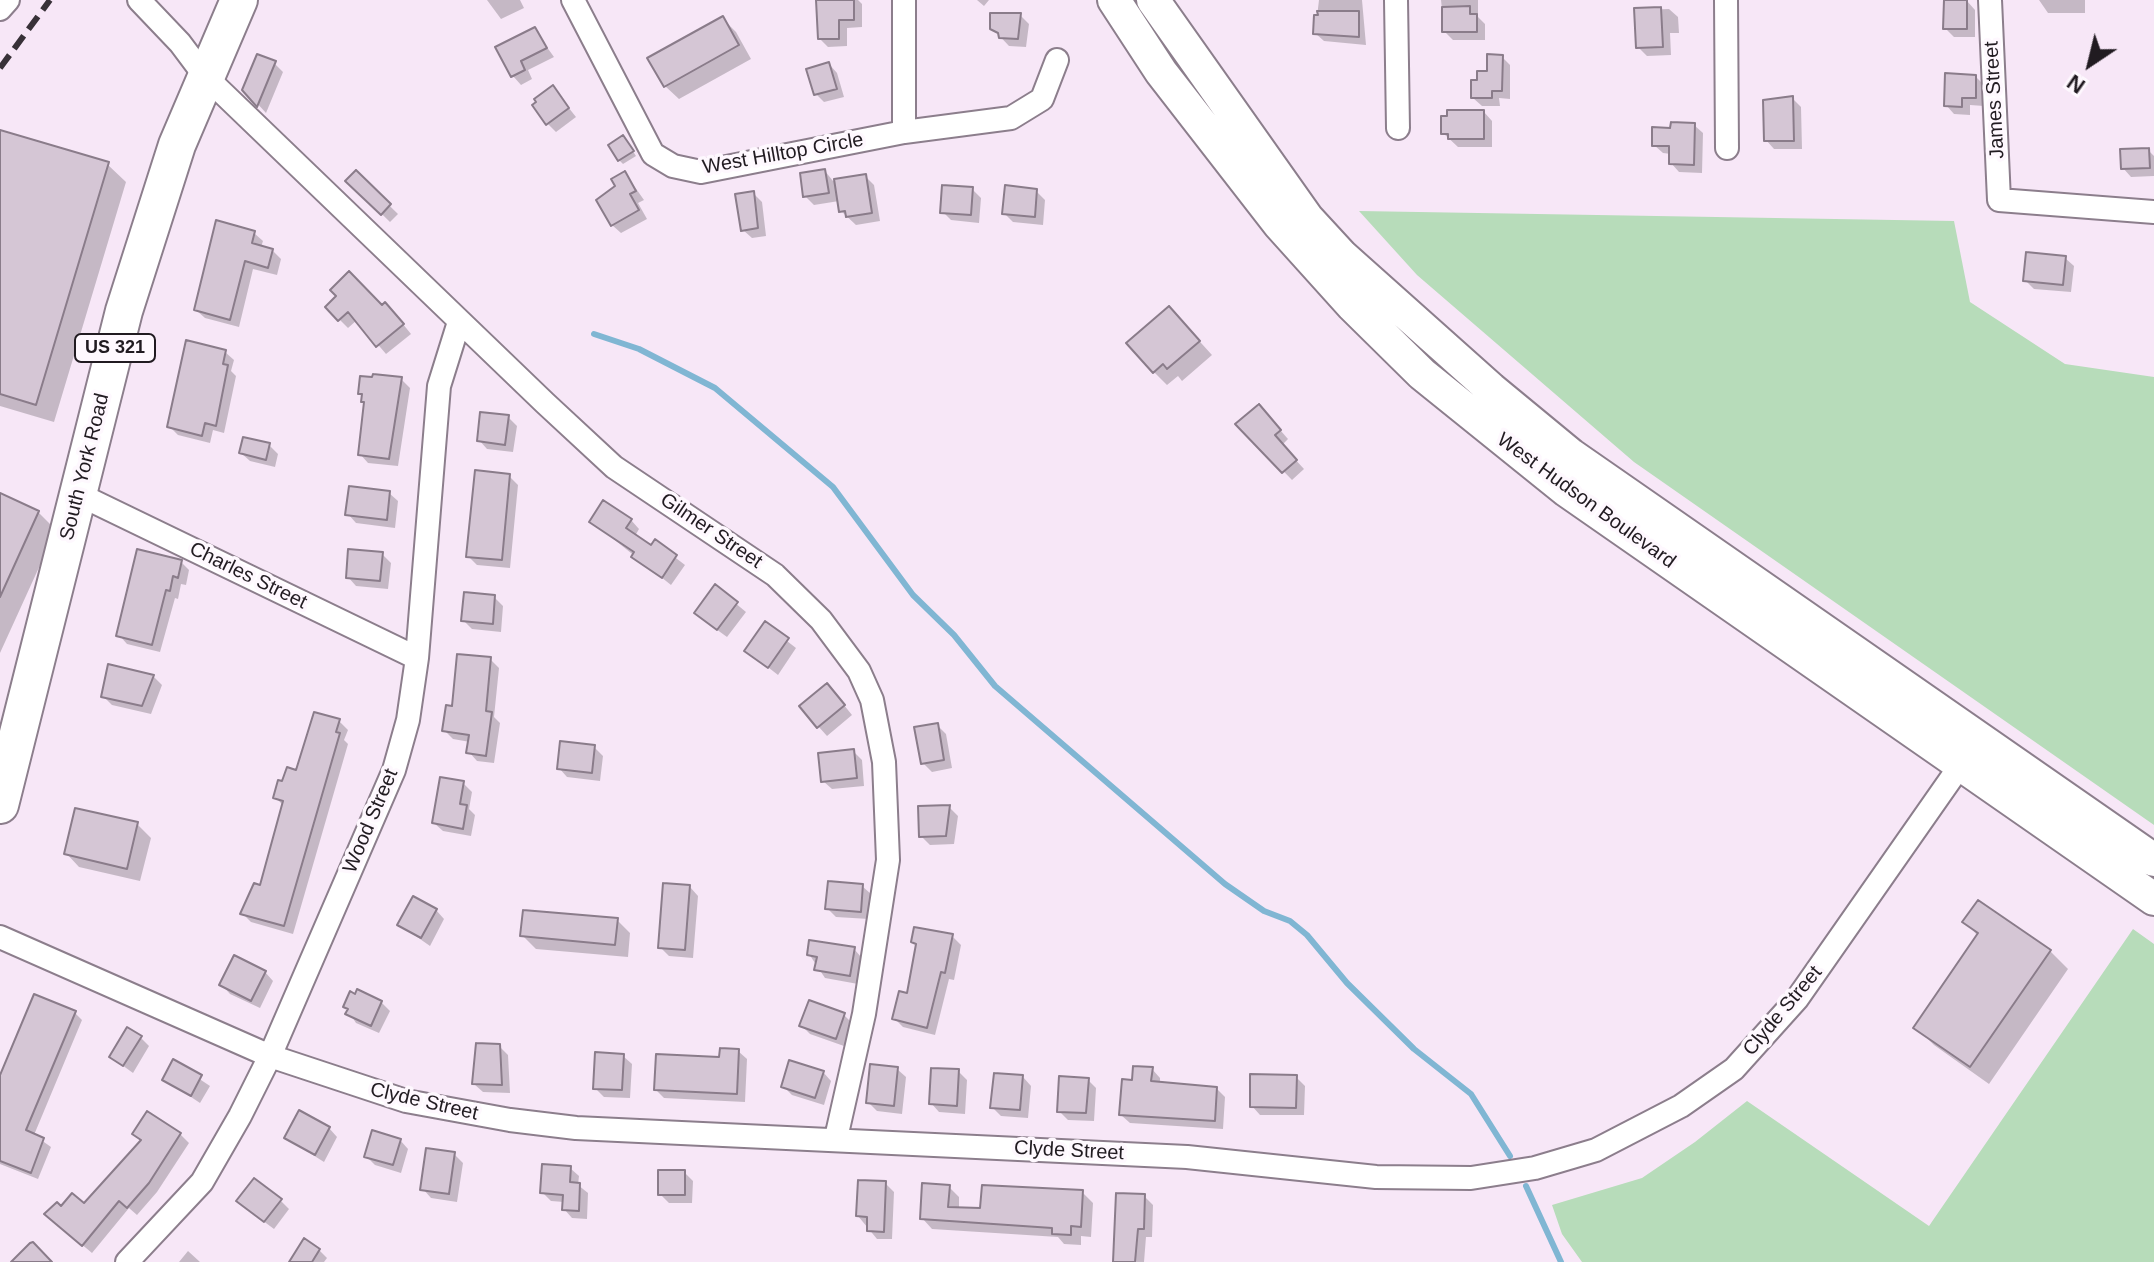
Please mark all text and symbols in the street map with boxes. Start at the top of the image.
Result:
north arrow [2050,24,2130,104]
street label: James Street [1980,41,2010,159]
text: N [2062,69,2090,99]
street label: West Hilltop Circle [701,128,865,180]
road number: US 321 [75,334,155,362]
street label: South York Road [55,391,115,543]
street label: West Hudson Boulevard [1492,428,1680,574]
street label: Gilmer Street [655,488,767,574]
street label: Charles Street [185,537,311,615]
street label: Wood Street [338,765,404,877]
street label: Clyde Street [1738,961,1828,1061]
street label: Clyde Street [368,1078,480,1126]
street label: Clyde Street [1013,1136,1125,1166]

